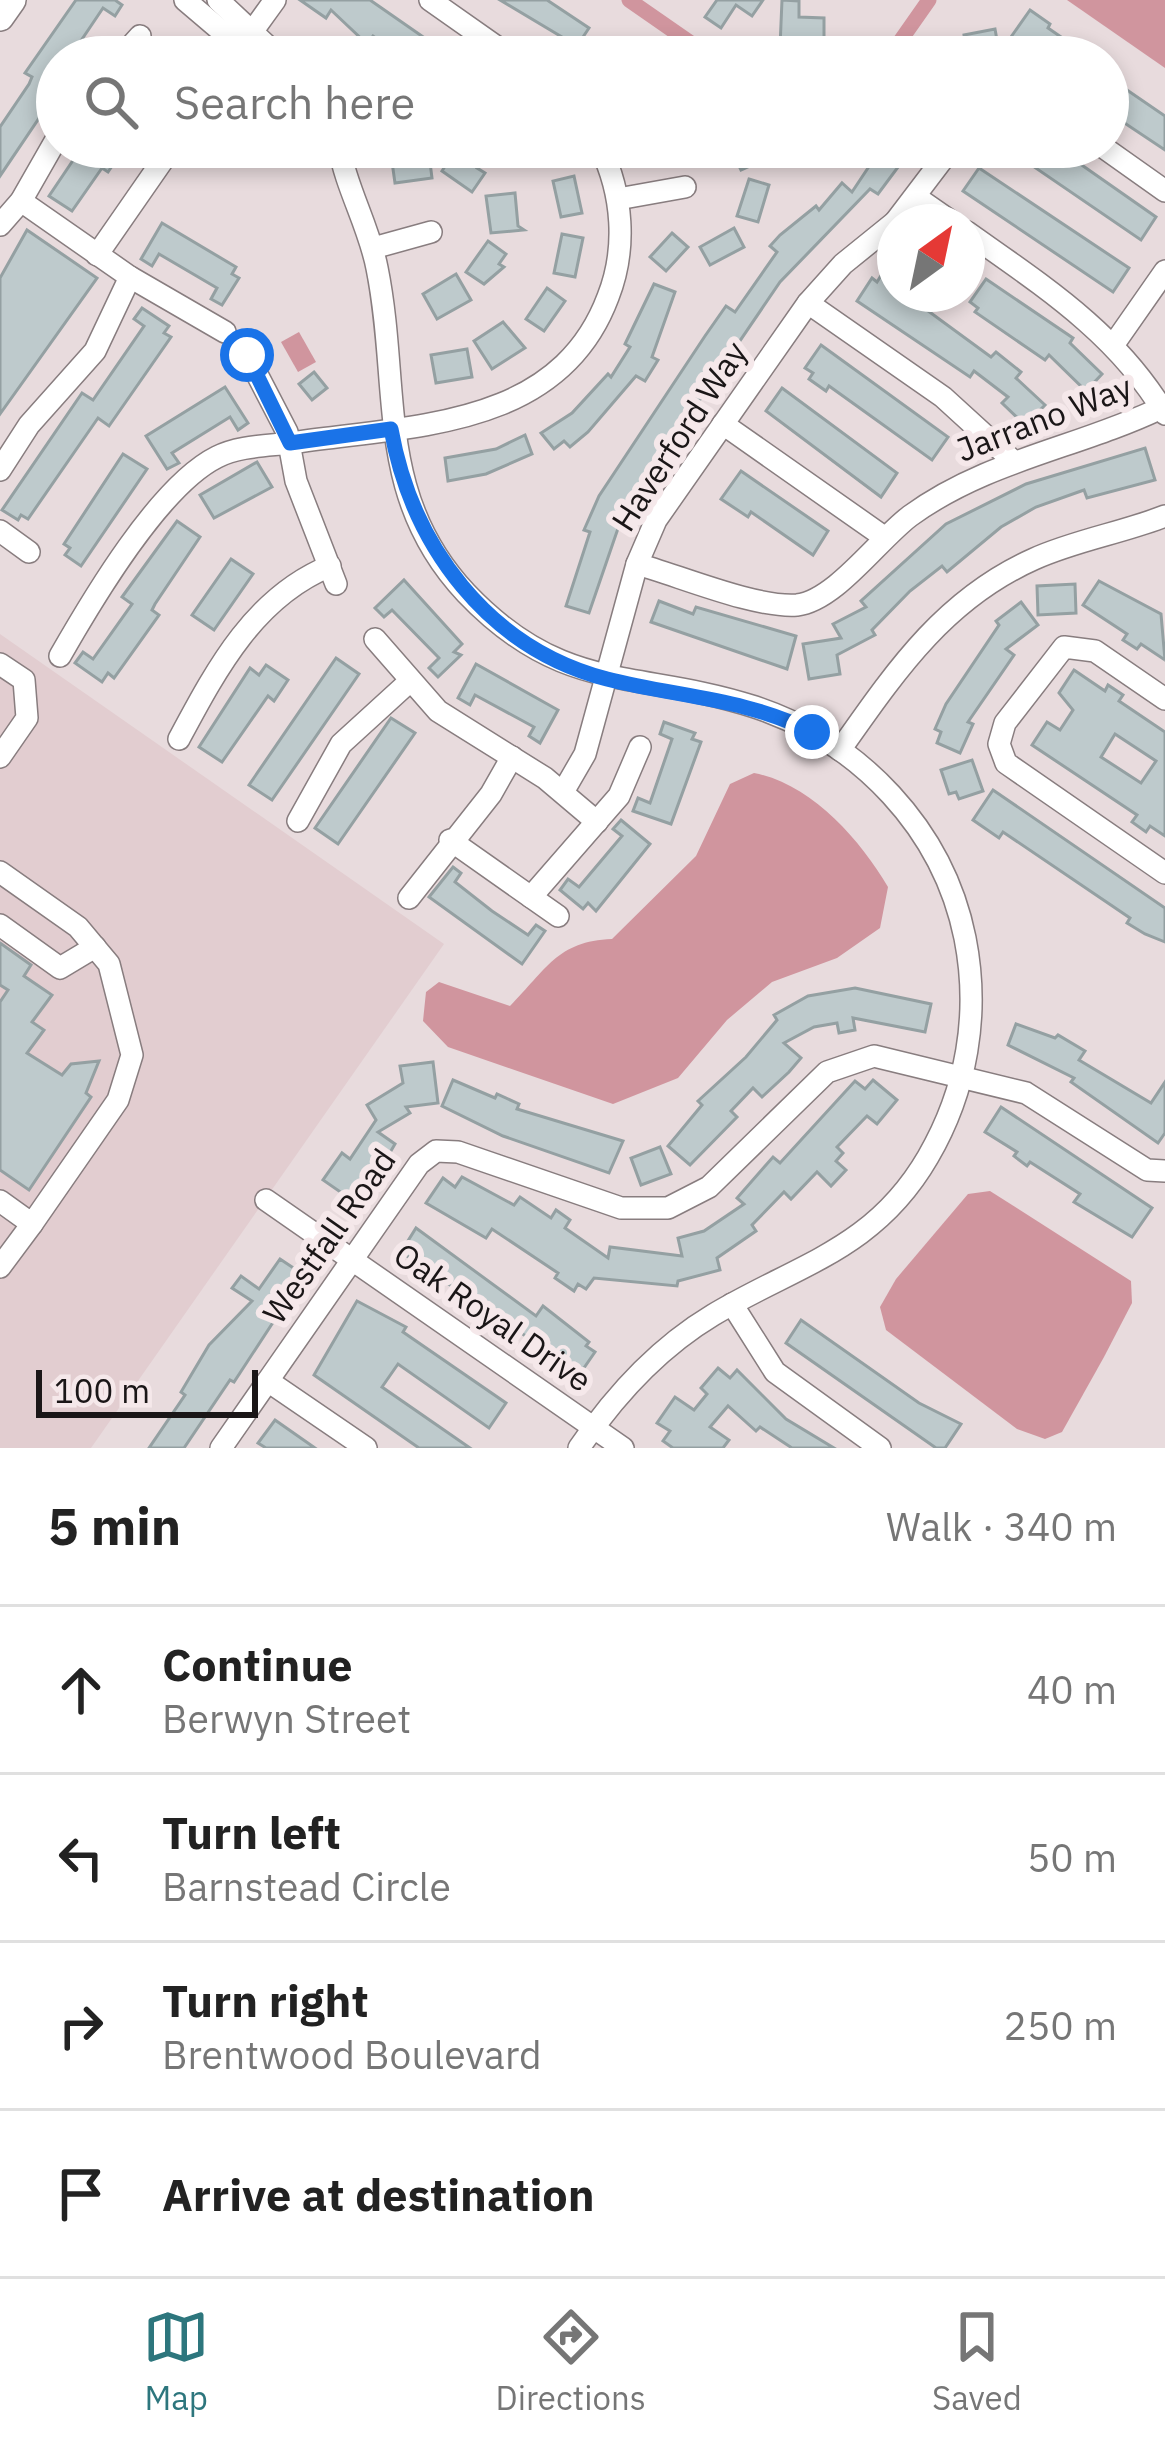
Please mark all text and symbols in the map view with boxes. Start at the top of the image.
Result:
search box [36,36,1129,168]
icon: search [78,69,144,135]
text: Search here [174,73,415,131]
north arrow [877,204,985,312]
route start [220,328,274,382]
street label: Haverford Way [601,333,756,539]
street label: Jarrano Way [950,364,1138,471]
route end [785,705,839,759]
street label: Westfall Road [253,1140,405,1332]
street label: Oak Royal Drive [386,1232,601,1401]
scale bar [36,1364,258,1417]
text: 100 m [54,1369,150,1412]
text: 5 min [48,1493,181,1559]
text: Walk · 340 m [886,1501,1117,1552]
text: Continue [162,1635,353,1693]
icon: ahead [48,1657,114,1723]
text: 40 m [1027,1664,1117,1715]
text: Berwyn Street [162,1693,411,1744]
text: Turn left [162,1803,341,1861]
icon: left [48,1825,114,1891]
text: 50 m [1027,1832,1117,1883]
text: Barnstead Circle [162,1861,451,1912]
text: Turn right [162,1971,369,2029]
icon: right [48,1993,114,2059]
text: 250 m [1004,2000,1117,2051]
text: Brentwood Boulevard [162,2029,542,2080]
icon: arrive [48,2161,114,2227]
text: Arrive at destination [162,2165,595,2223]
tab: Map [143,2304,209,2419]
tab: Directions [496,2304,646,2419]
tab: Saved [932,2304,1022,2419]

